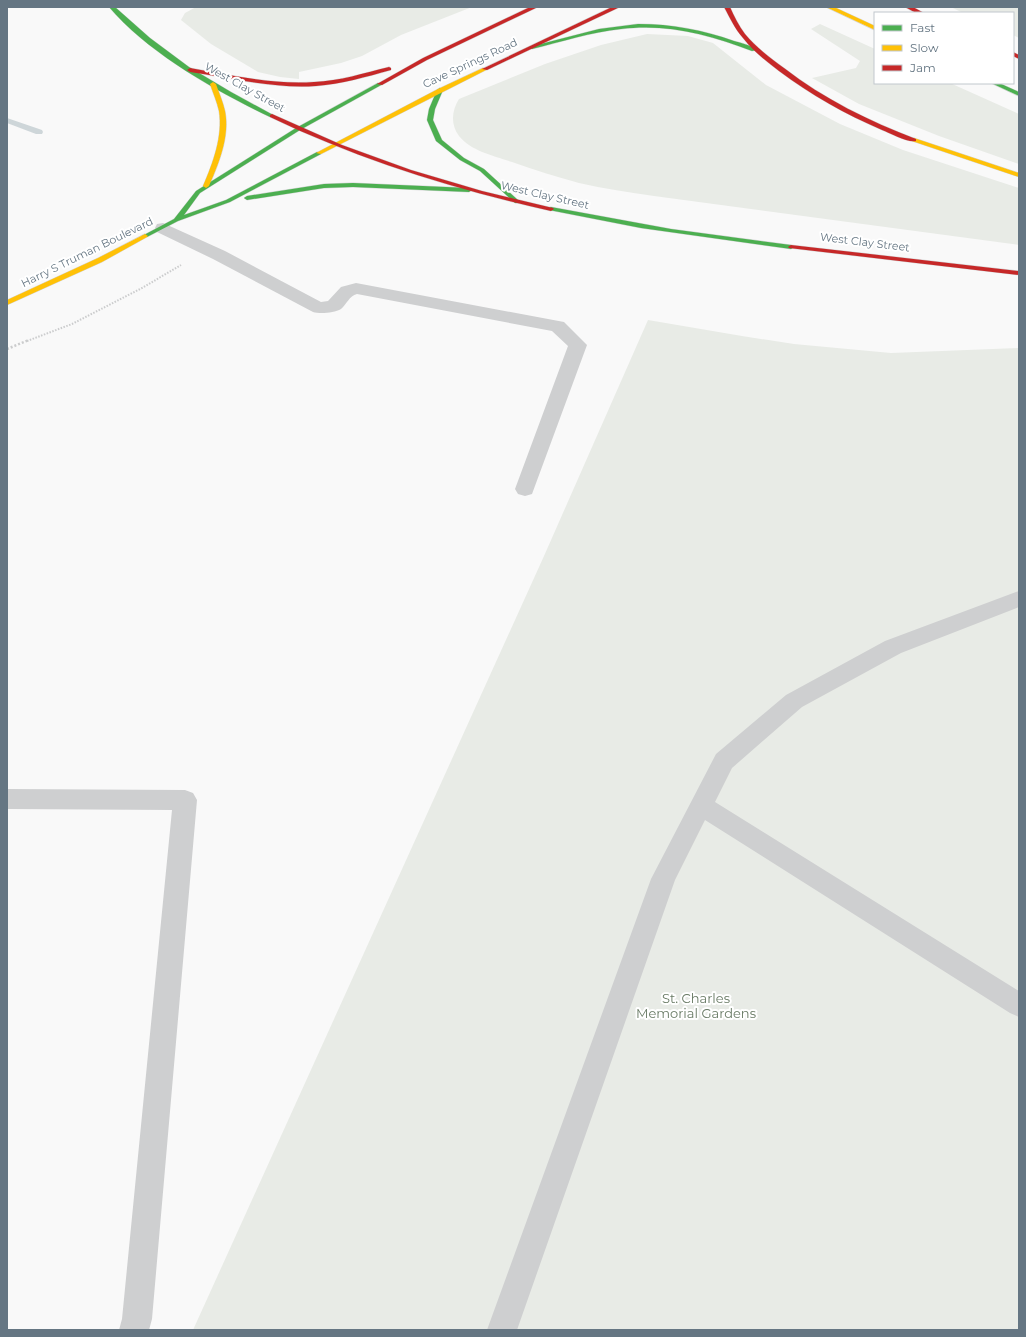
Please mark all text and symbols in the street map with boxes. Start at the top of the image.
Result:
legend [874,12,1014,84]
text: Fast [910,20,935,35]
street label: Cave Springs Road [420,35,520,91]
text: Slow [910,40,939,55]
street label: West Clay Street [202,59,288,115]
text: Jam [909,60,936,75]
street label: West Clay Street [500,178,591,212]
street label: Harry S Truman Boulevard [19,214,155,290]
street label: West Clay Street [819,230,911,255]
park label: St. Charles Memorial Gardens [636,990,756,1021]

